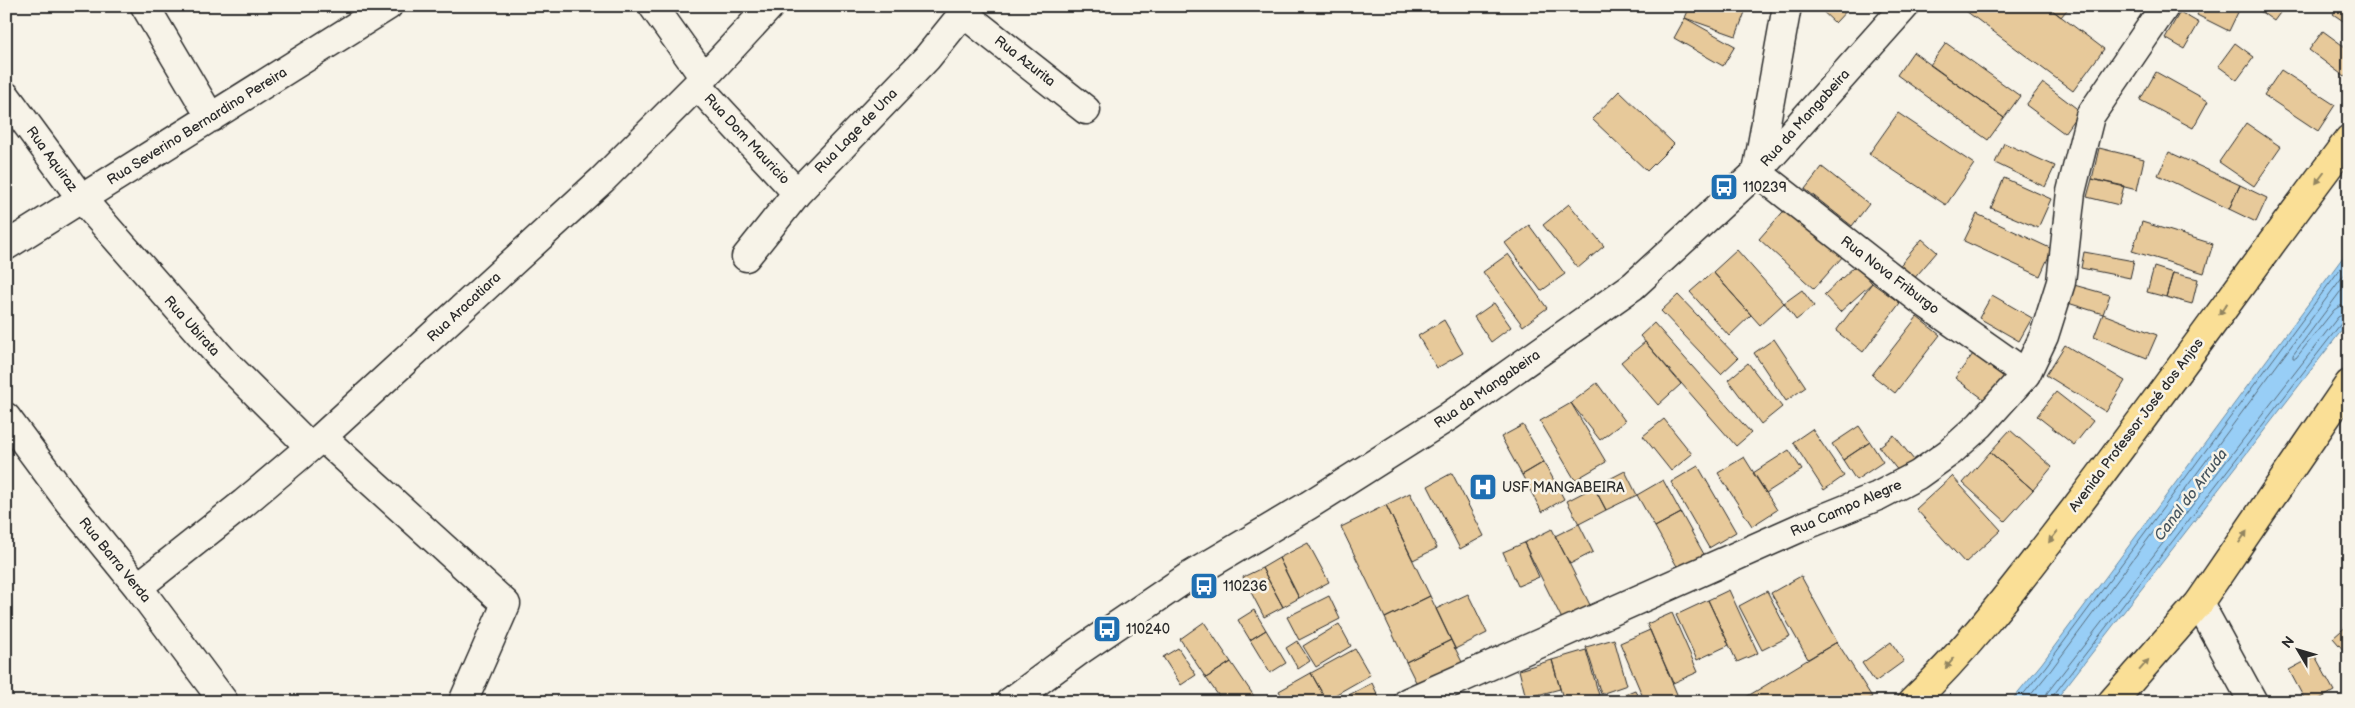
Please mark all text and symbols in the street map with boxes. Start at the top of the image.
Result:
street label: Rua Azurita [991,32,1059,90]
street label: Rua Severino Bernardino Pereira [104,63,290,189]
street label: Rua da Mangabeira [1757,66,1853,170]
street label: Rua Lage de Una [811,85,901,177]
street label: Rua Dom Mauricio [701,90,793,188]
street label: Rua Aquiraz [23,123,82,195]
one-way arrow [2314,171,2325,184]
bus stop icon: 110239 [1709,172,1739,202]
place label: 110239 [1743,179,1787,196]
street label: Rua Nova Friburgo [1837,232,1943,318]
street label: Rua Aracatiara [424,269,504,345]
street label: Rua Ubirata [160,292,224,360]
one-way arrow [2218,302,2228,316]
street label: Avenida Professor José dos Anjos [2065,335,2207,515]
street label: Rua da Mangabeira [1431,346,1543,432]
water label: Canal do Arruda [2150,445,2232,545]
hospital icon: USF MANGABEIRA [1468,472,1498,502]
street label: Rua Campo Alegre [1788,476,1904,540]
place label: USF MANGABEIRA [1502,479,1625,496]
street label: Rua Barra Verda [75,514,155,606]
one-way arrow [2047,530,2058,543]
one-way arrow [2239,530,2248,543]
bus stop icon: 110236 [1189,571,1219,601]
place label: 110236 [1223,578,1268,595]
bus stop icon: 110240 [1092,614,1122,644]
place label: 110240 [1126,621,1170,638]
north arrow [2272,626,2322,676]
text: N [2278,633,2298,652]
one-way arrow [1944,656,1955,669]
one-way arrow [2139,659,2150,672]

